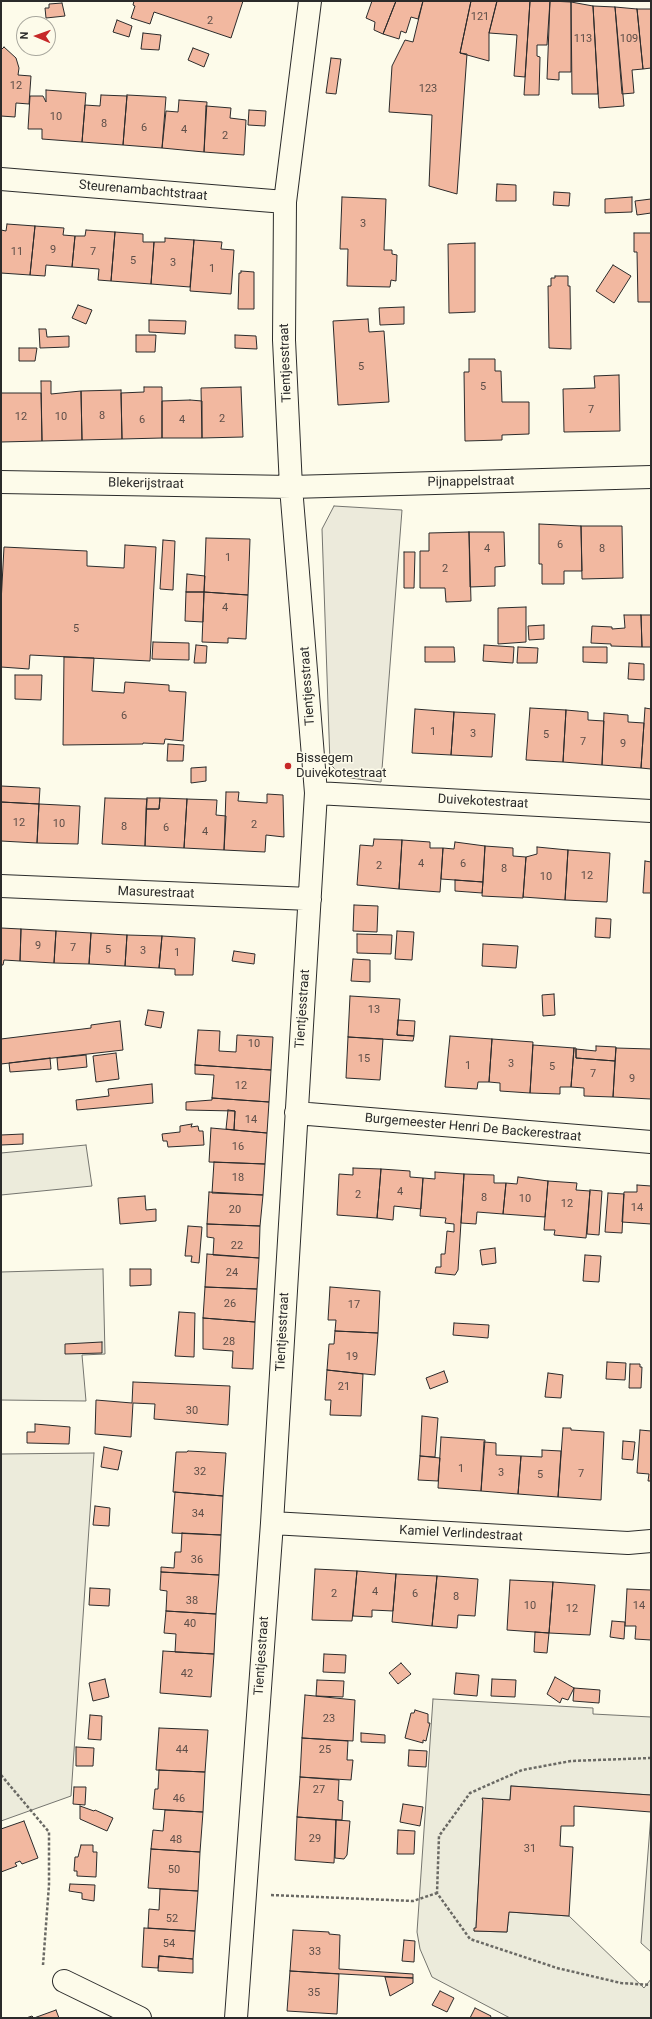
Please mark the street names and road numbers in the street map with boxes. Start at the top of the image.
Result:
street label: Steurenambachtstraat [78,178,208,204]
street label: Tientjesstraat [277,323,295,403]
street label: Pijnappelstraat [427,473,515,491]
street label: Blekerijstraat [108,476,184,492]
street label: Tientjesstraat [297,646,319,726]
street label: Duivekotestraat [437,792,529,812]
street label: Masurestraat [117,884,195,902]
street label: Tientjesstraat [292,969,314,1049]
street label: Burgemeester Henri De Backerestraat [364,1111,582,1145]
street label: Tientjesstraat [273,1292,293,1372]
street label: Kamiel Verlindestraat [399,1523,523,1545]
street label: Tientjesstraat [251,1616,273,1696]

